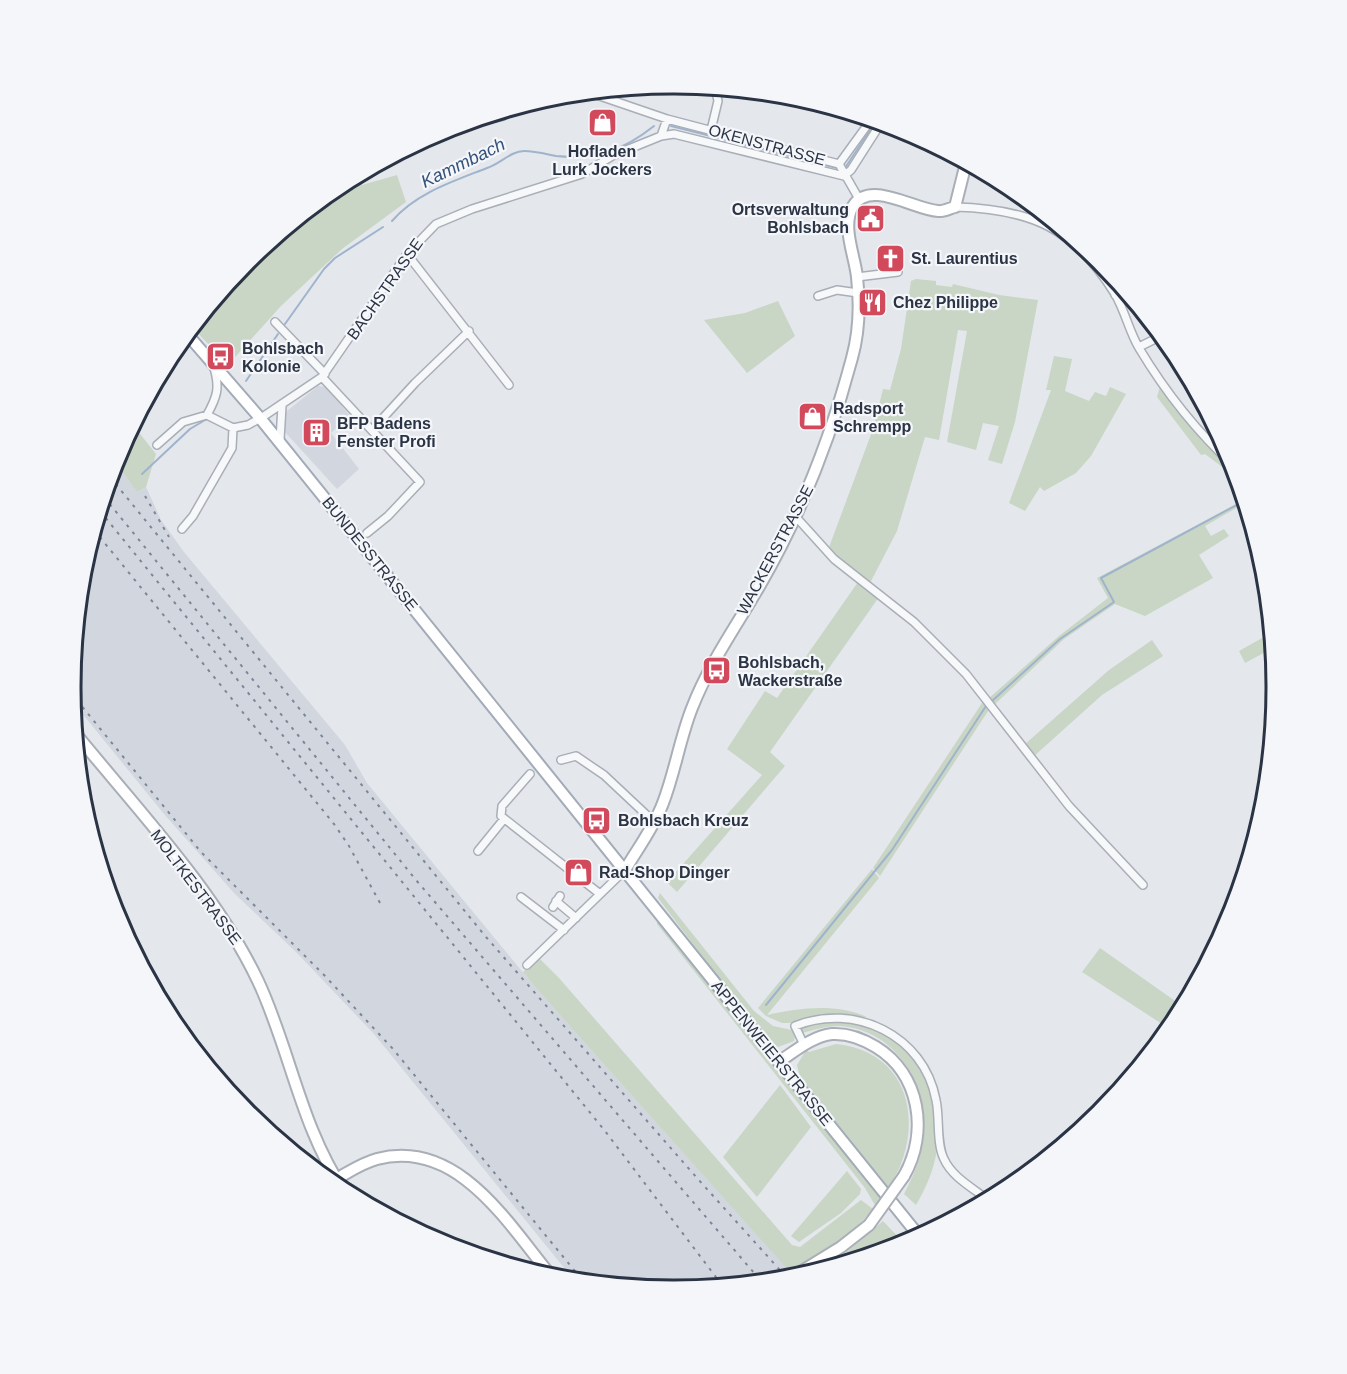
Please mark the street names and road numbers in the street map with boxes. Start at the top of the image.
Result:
street label: OKENSTRASSE [707,121,827,169]
street label: BACHSTRASSE [344,235,426,343]
street label: WACKERSTRASSE [734,482,816,618]
street label: BUNDESSTRASSE [319,494,421,614]
street label: MOLTKESTRASSE [147,826,245,948]
street label: APPENWEIERSTRASSE [708,977,836,1129]

